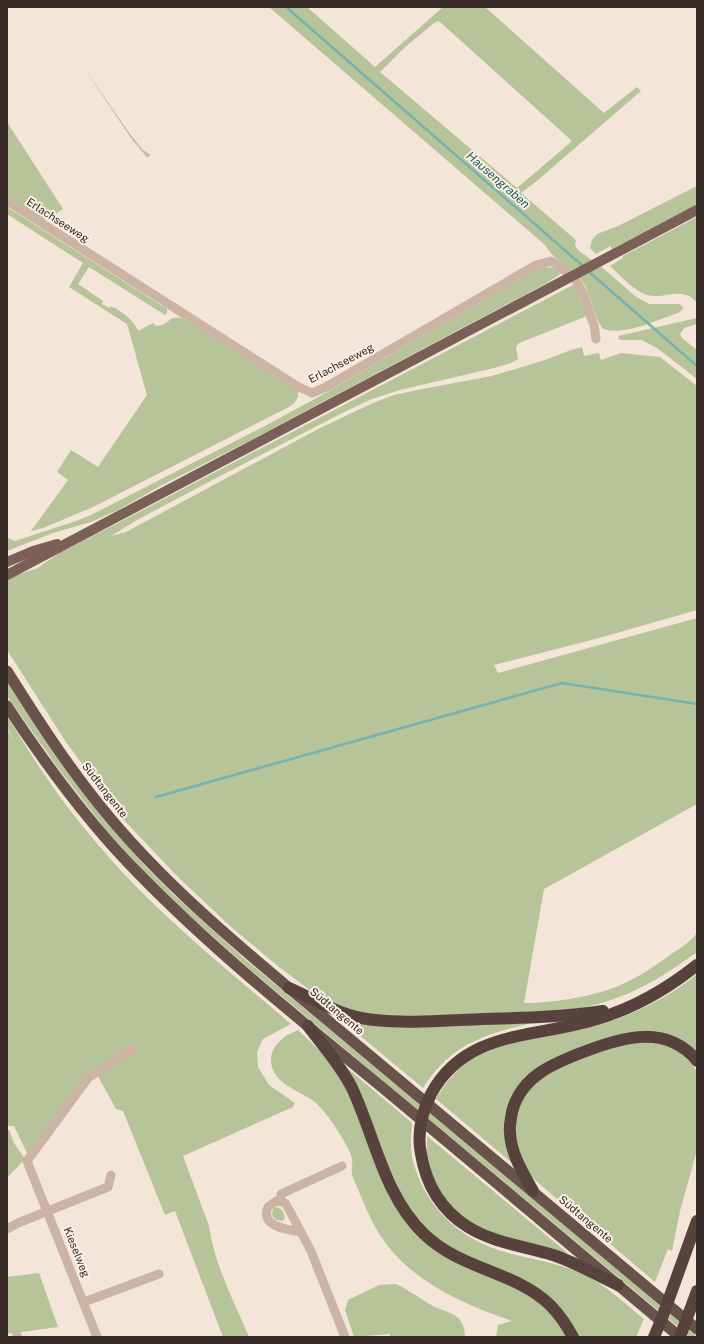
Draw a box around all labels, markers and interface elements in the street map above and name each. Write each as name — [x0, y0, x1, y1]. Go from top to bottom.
water label: Hausengraben — [464, 149, 533, 211]
street label: Erlachseeweg — [25, 195, 92, 245]
street label: Erlachseeweg — [306, 341, 376, 385]
street label: Südtangente — [80, 760, 130, 820]
street label: Südtangente — [308, 985, 366, 1037]
street label: Südtangente — [557, 1193, 615, 1245]
street label: Kieselweg — [62, 1225, 93, 1279]

